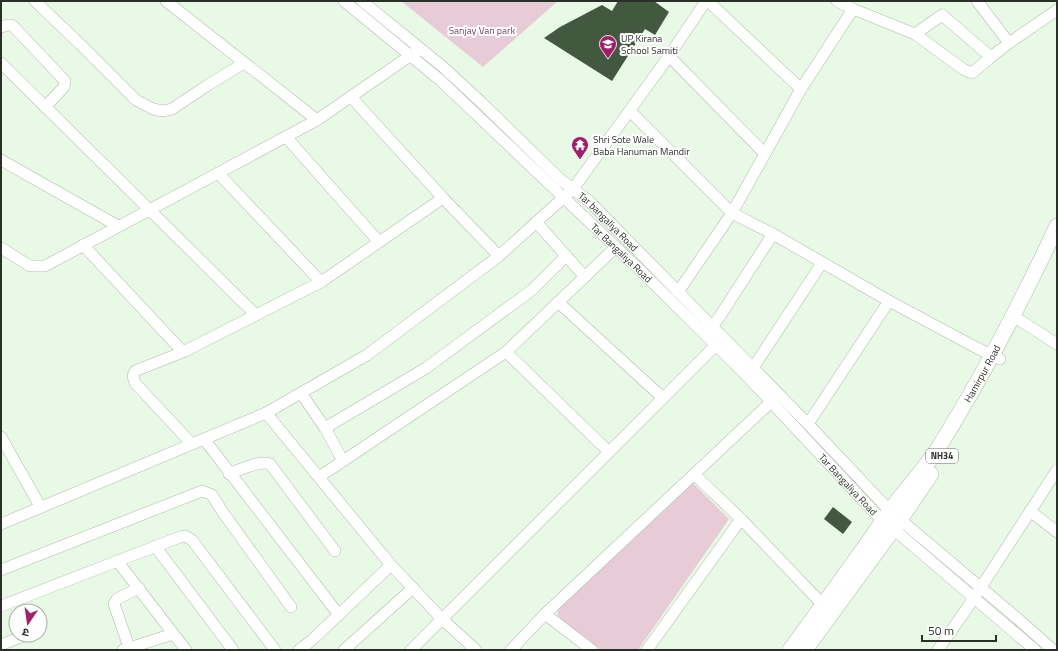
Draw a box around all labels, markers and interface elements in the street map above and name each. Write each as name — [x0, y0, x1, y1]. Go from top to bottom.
park label: Sanjay Van park — [449, 23, 516, 38]
place label: UP Kirana School Samiti — [621, 31, 678, 58]
school or university icon: UP Kirana School Samiti — [598, 34, 618, 59]
place label: Shri Sote Wale Baba Hanuman Mandir — [593, 132, 690, 159]
temple icon: Shri Sote Wale Baba Hanuman Mandir — [570, 135, 590, 160]
street label: Tar bangaliya Road — [575, 189, 641, 255]
street label: Tar Bangaliya Road — [587, 220, 655, 286]
street label: Hamirpur Road — [960, 342, 1004, 405]
road number: NH34 — [926, 449, 958, 463]
street label: Tar Bangaliya Road — [815, 450, 881, 519]
north arrow — [8, 603, 48, 643]
scale bar — [922, 617, 996, 643]
text: 50 m — [928, 621, 954, 640]
text: उ — [20, 624, 31, 641]

